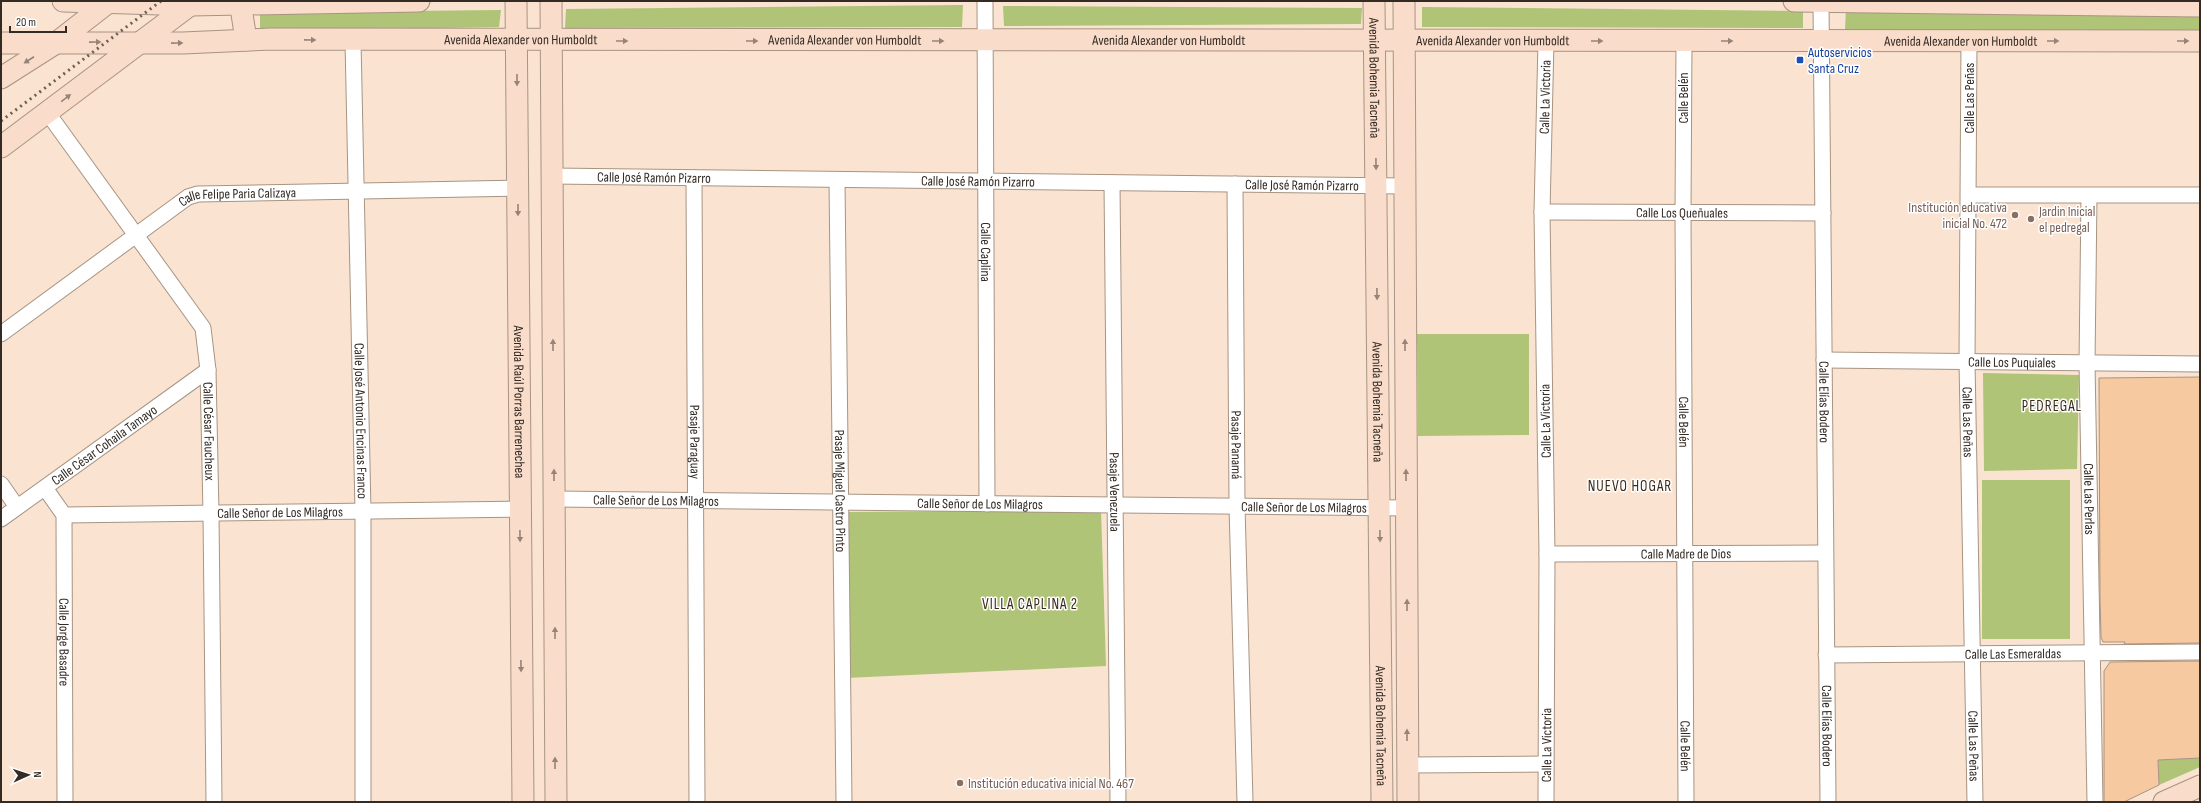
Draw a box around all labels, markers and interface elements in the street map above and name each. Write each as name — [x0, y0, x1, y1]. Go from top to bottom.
scale bar — [10, 8, 66, 34]
text: 20 m — [16, 15, 36, 30]
street label: Avenida Bohemia Tacneña — [1365, 17, 1383, 138]
street label: Avenida Alexander von Humboldt — [443, 31, 597, 48]
street label: Avenida Alexander von Humboldt — [767, 32, 921, 49]
street label: Avenida Alexander von Humboldt — [1091, 32, 1245, 49]
street label: Avenida Alexander von Humboldt — [1415, 32, 1569, 49]
street label: Avenida Alexander von Humboldt — [1883, 33, 2037, 50]
one-way arrow — [304, 37, 317, 43]
one-way arrow — [616, 38, 629, 44]
one-way arrow — [746, 38, 759, 44]
one-way arrow — [932, 38, 945, 44]
one-way arrow — [1591, 38, 1604, 44]
one-way arrow — [1721, 38, 1734, 44]
one-way arrow — [2047, 38, 2060, 44]
one-way arrow — [2177, 38, 2190, 44]
one-way arrow — [89, 39, 102, 45]
one-way arrow — [171, 40, 184, 46]
place label: Autoservicios Santa Cruz — [1807, 44, 1872, 77]
marker: Autoservicios Santa Cruz — [1795, 55, 1805, 65]
one-way arrow — [23, 57, 34, 64]
street label: Calle La Victoria — [1536, 60, 1555, 134]
street label: Calle Las Peñas — [1961, 63, 1978, 133]
street label: Calle Belén — [1675, 72, 1692, 124]
one-way arrow — [514, 74, 520, 87]
one-way arrow — [60, 94, 71, 102]
one-way arrow — [1373, 158, 1379, 171]
street label: Calle José Ramón Pizarro — [597, 169, 711, 187]
street label: Calle José Ramón Pizarro — [921, 172, 1035, 191]
street label: Calle José Ramón Pizarro — [1245, 176, 1359, 194]
street label: Calle Felipe Paria Calizaya — [175, 184, 296, 210]
place label: Institución educativa inicial No. 472 — [1908, 199, 2007, 232]
place label: Jardin Inicial el pedregal — [2038, 203, 2095, 236]
one-way arrow — [515, 204, 521, 217]
street label: Calle Los Queñuales — [1636, 204, 1728, 222]
marker: Institución educativa inicial No. 472 — [2010, 210, 2020, 220]
marker: Jardin Inicial el pedregal — [2026, 214, 2036, 224]
street label: Calle Caplina — [977, 222, 994, 282]
one-way arrow — [1374, 288, 1380, 301]
street label: Avenida Raúl Porras Barrenechea — [510, 324, 528, 479]
one-way arrow — [550, 338, 556, 351]
one-way arrow — [1402, 338, 1408, 351]
street label: Avenida Bohemia Tacneña — [1368, 341, 1387, 462]
street label: Calle José Antonio Encinas Franco — [350, 343, 371, 499]
street label: Calle Los Puquiales — [1968, 354, 2056, 371]
street label: Calle Elías Bodero — [1815, 361, 1833, 443]
street label: Calle César Faucheux — [199, 382, 218, 482]
street label: Calle La Victoria — [1536, 384, 1555, 458]
street label: Calle Las Peñas — [1958, 386, 1977, 458]
street label: Calle Belén — [1675, 396, 1692, 448]
district label: PEDREGAL — [2022, 397, 2082, 416]
street label: Calle César Cohaila Tamayo — [48, 401, 161, 489]
street label: Pasaje Paraguay — [686, 405, 703, 480]
street label: Pasaje Panamá — [1227, 411, 1245, 479]
street label: Pasaje Miguel Castro Pinto — [831, 430, 849, 553]
street label: Pasaje Venezuela — [1106, 452, 1123, 532]
street label: Calle Las Perlas — [2080, 463, 2098, 535]
one-way arrow — [551, 468, 557, 481]
one-way arrow — [1403, 468, 1409, 481]
district label: NUEVO HOGAR — [1588, 477, 1672, 496]
street label: Calle Señor de Los Milagros — [593, 491, 719, 510]
street label: Calle Señor de Los Milagros — [917, 495, 1043, 513]
street label: Calle Señor de Los Milagros — [1241, 498, 1367, 517]
street label: Calle Señor de Los Milagros — [217, 503, 343, 522]
one-way arrow — [517, 530, 523, 543]
one-way arrow — [1377, 530, 1383, 543]
street label: Calle Madre de Dios — [1641, 545, 1731, 563]
district label: VILLA CAPLINA 2 — [982, 595, 1078, 614]
street label: Calle Jorge Basadre — [55, 598, 73, 686]
one-way arrow — [1404, 598, 1410, 611]
one-way arrow — [552, 626, 558, 639]
street label: Calle Las Esmeraldas — [1965, 645, 2061, 663]
one-way arrow — [518, 660, 524, 673]
street label: Avenida Bohemia Tacneña — [1372, 665, 1390, 786]
street label: Calle Elías Bodero — [1818, 685, 1836, 767]
street label: Calle La Victoria — [1538, 708, 1555, 782]
street label: Calle Las Peñas — [1964, 710, 1983, 782]
street label: Calle Belén — [1677, 720, 1694, 772]
one-way arrow — [1404, 728, 1410, 741]
north arrow — [8, 755, 48, 795]
one-way arrow — [552, 757, 559, 769]
text: N — [31, 771, 44, 778]
place label: Institución educativa inicial No. 467 — [968, 775, 1134, 792]
marker: Institución educativa inicial No. 467 — [955, 778, 965, 788]

